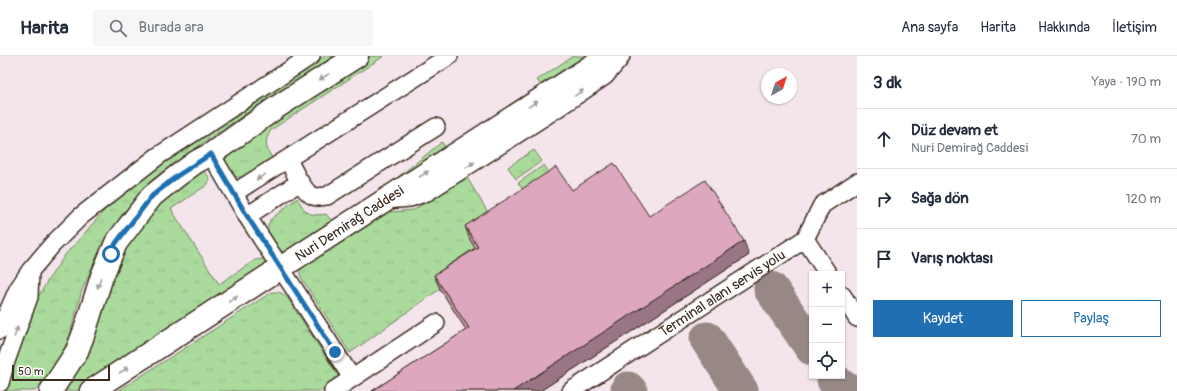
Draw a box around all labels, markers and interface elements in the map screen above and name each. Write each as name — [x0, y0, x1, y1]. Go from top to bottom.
search box — [93, 10, 373, 46]
text: Harita — [20, 16, 69, 40]
icon: search — [107, 17, 129, 39]
text: Burada ara — [139, 18, 204, 37]
text: Ana sayfa — [901, 19, 958, 36]
text: Harita — [980, 19, 1016, 36]
text: Hakkında — [1038, 19, 1090, 36]
text: İletişim — [1112, 19, 1157, 36]
north arrow — [761, 68, 797, 104]
text: 3 dk — [873, 72, 902, 93]
one-way arrow — [319, 73, 329, 81]
text: Yaya · 190 m — [1091, 74, 1161, 90]
one-way arrow — [573, 90, 585, 97]
one-way arrow — [528, 100, 538, 108]
text: Düz devam et — [911, 121, 998, 140]
icon: ahead — [873, 128, 895, 150]
text: 70 m — [1131, 131, 1161, 147]
text: Nuri Demirağ Caddesi — [911, 140, 1028, 156]
one-way arrow — [464, 161, 476, 168]
one-way arrow — [418, 171, 430, 178]
one-way arrow — [255, 173, 267, 180]
street label: Nuri Demirağ Caddesi — [292, 182, 407, 265]
icon: right — [873, 188, 895, 210]
text: Sağa dön — [911, 189, 969, 208]
text: 120 m — [1125, 191, 1161, 207]
route start — [102, 245, 120, 263]
street label: Terminal alanı servis yolu — [656, 246, 788, 340]
icon: arrive — [873, 248, 895, 270]
text: Varış noktası — [911, 249, 993, 268]
map controls — [809, 271, 845, 379]
button: + — [809, 271, 845, 307]
one-way arrow — [96, 278, 102, 290]
one-way arrow — [228, 295, 238, 303]
button: Kaydet — [873, 300, 1013, 337]
button: Paylaş — [1021, 300, 1161, 337]
button: − — [809, 307, 845, 343]
one-way arrow — [13, 326, 19, 338]
route end — [326, 343, 344, 361]
button: locate — [809, 343, 845, 379]
scale bar — [12, 363, 110, 382]
text: 50 m — [18, 365, 44, 378]
one-way arrow — [119, 366, 129, 374]

